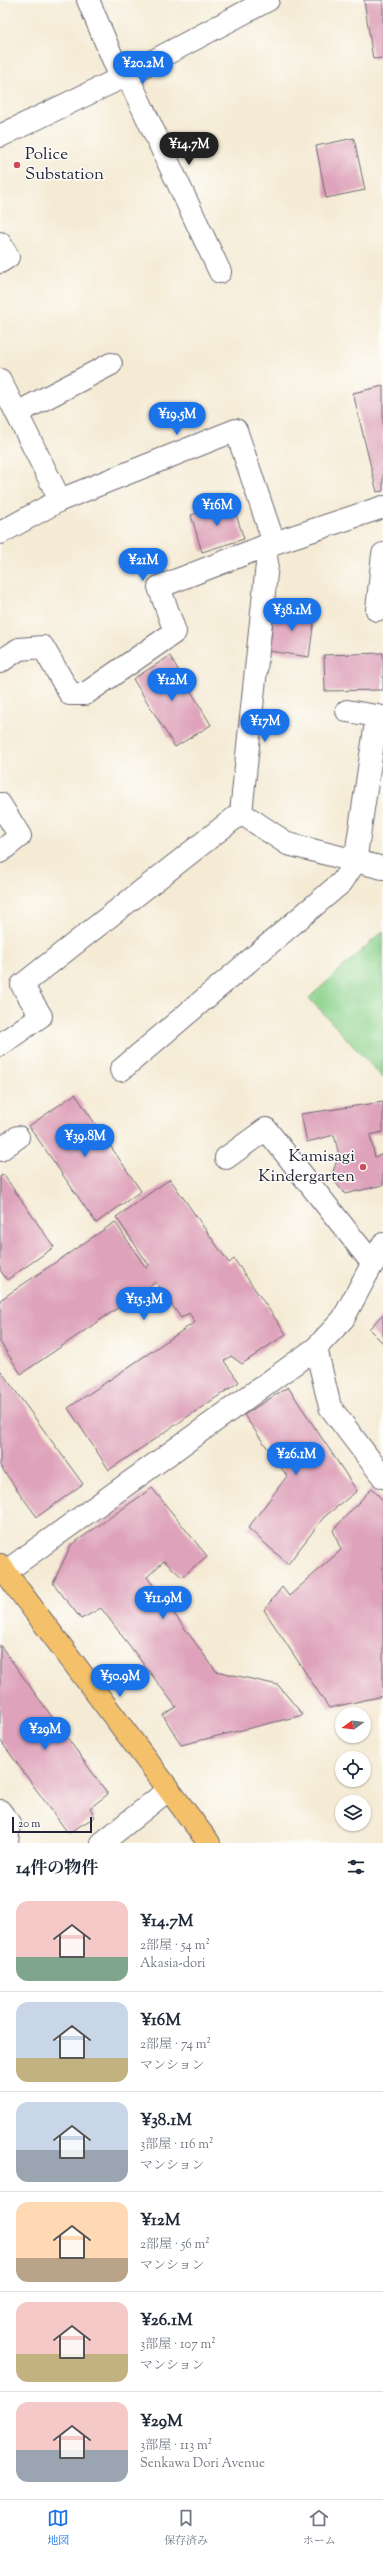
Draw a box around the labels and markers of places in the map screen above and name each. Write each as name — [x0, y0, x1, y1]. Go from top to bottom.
pin: ¥20.2M — [110, 51, 176, 85]
pin: ¥14.7M — [156, 132, 222, 166]
place label: Police Substation — [25, 143, 104, 187]
marker: Police Substation — [12, 160, 22, 170]
pin: ¥19.5M — [144, 402, 210, 436]
pin: ¥16M — [193, 493, 241, 527]
pin: ¥21M — [119, 548, 167, 582]
pin: ¥38.1M — [259, 598, 325, 632]
pin: ¥12M — [148, 668, 196, 702]
pin: ¥17M — [241, 709, 289, 743]
pin: ¥39.8M — [52, 1124, 118, 1158]
place label: Kamisagi Kindergarten — [258, 1145, 355, 1189]
marker: Kamisagi Kindergarten — [358, 1162, 368, 1172]
pin: ¥15.3M — [111, 1287, 177, 1321]
pin: ¥26.1M — [263, 1442, 329, 1476]
pin: ¥11.9M — [130, 1586, 196, 1620]
pin: ¥50.9M — [87, 1664, 153, 1698]
pin: ¥29M — [21, 1717, 69, 1751]

